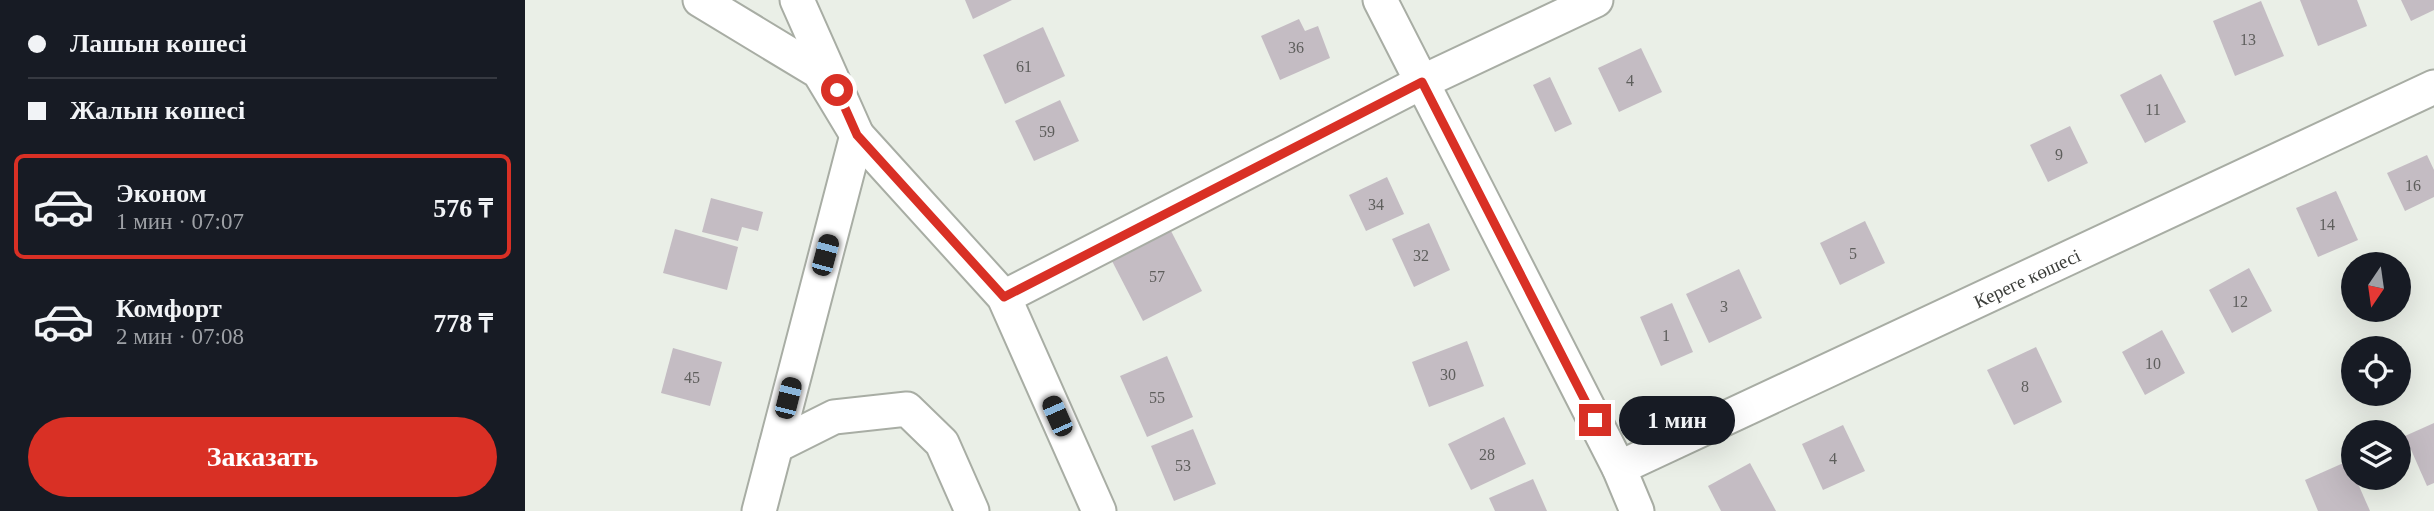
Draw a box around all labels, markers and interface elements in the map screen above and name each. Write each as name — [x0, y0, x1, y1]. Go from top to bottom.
text: Лашын көшесі — [70, 29, 247, 58]
house number: 13 — [2240, 31, 2256, 48]
house number: 36 — [1288, 39, 1304, 56]
house number: 61 — [1016, 58, 1032, 75]
house number: 4 — [1626, 72, 1634, 89]
route start — [821, 74, 853, 106]
text: Жалын көшесі — [70, 96, 245, 125]
house number: 11 — [2145, 101, 2161, 118]
house number: 59 — [1039, 123, 1055, 140]
house number: 9 — [2055, 146, 2063, 163]
icon: car — [32, 175, 95, 238]
house number: 16 — [2405, 177, 2421, 194]
text: Эконом — [116, 179, 206, 208]
text: 576 ₸ — [433, 194, 493, 223]
house number: 34 — [1368, 196, 1384, 213]
text: 1 мин · 07:07 — [116, 209, 244, 234]
house number: 14 — [2319, 216, 2335, 233]
car — [810, 232, 841, 278]
house number: 5 — [1849, 245, 1857, 262]
street label: Кереге көшесі — [1971, 245, 2084, 312]
house number: 32 — [1413, 247, 1429, 264]
north arrow — [2341, 252, 2411, 322]
map controls — [2341, 252, 2411, 490]
house number: 57 — [1149, 268, 1165, 285]
icon: car — [32, 290, 95, 353]
house number: 12 — [2232, 293, 2248, 310]
text: Комфорт — [116, 294, 222, 323]
house number: 3 — [1720, 298, 1728, 315]
text: 778 ₸ — [433, 309, 493, 338]
text: 2 мин · 07:08 — [116, 324, 244, 349]
house number: 1 — [1662, 327, 1670, 344]
button: locate — [2341, 336, 2411, 406]
house number: 10 — [2145, 355, 2161, 372]
house number: 30 — [1440, 366, 1456, 383]
house number: 45 — [684, 369, 700, 386]
car — [773, 375, 804, 421]
house number: 8 — [2021, 378, 2029, 395]
house number: 55 — [1149, 389, 1165, 406]
car — [1039, 393, 1076, 439]
callout: 1 мин — [1619, 396, 1735, 444]
route end — [1579, 404, 1611, 436]
text: 1 мин — [1647, 408, 1707, 433]
button: Заказать — [28, 417, 497, 497]
button: layers — [2341, 420, 2411, 490]
house number: 28 — [1479, 446, 1495, 463]
house number: 4 — [1829, 450, 1837, 467]
house number: 53 — [1175, 457, 1191, 474]

